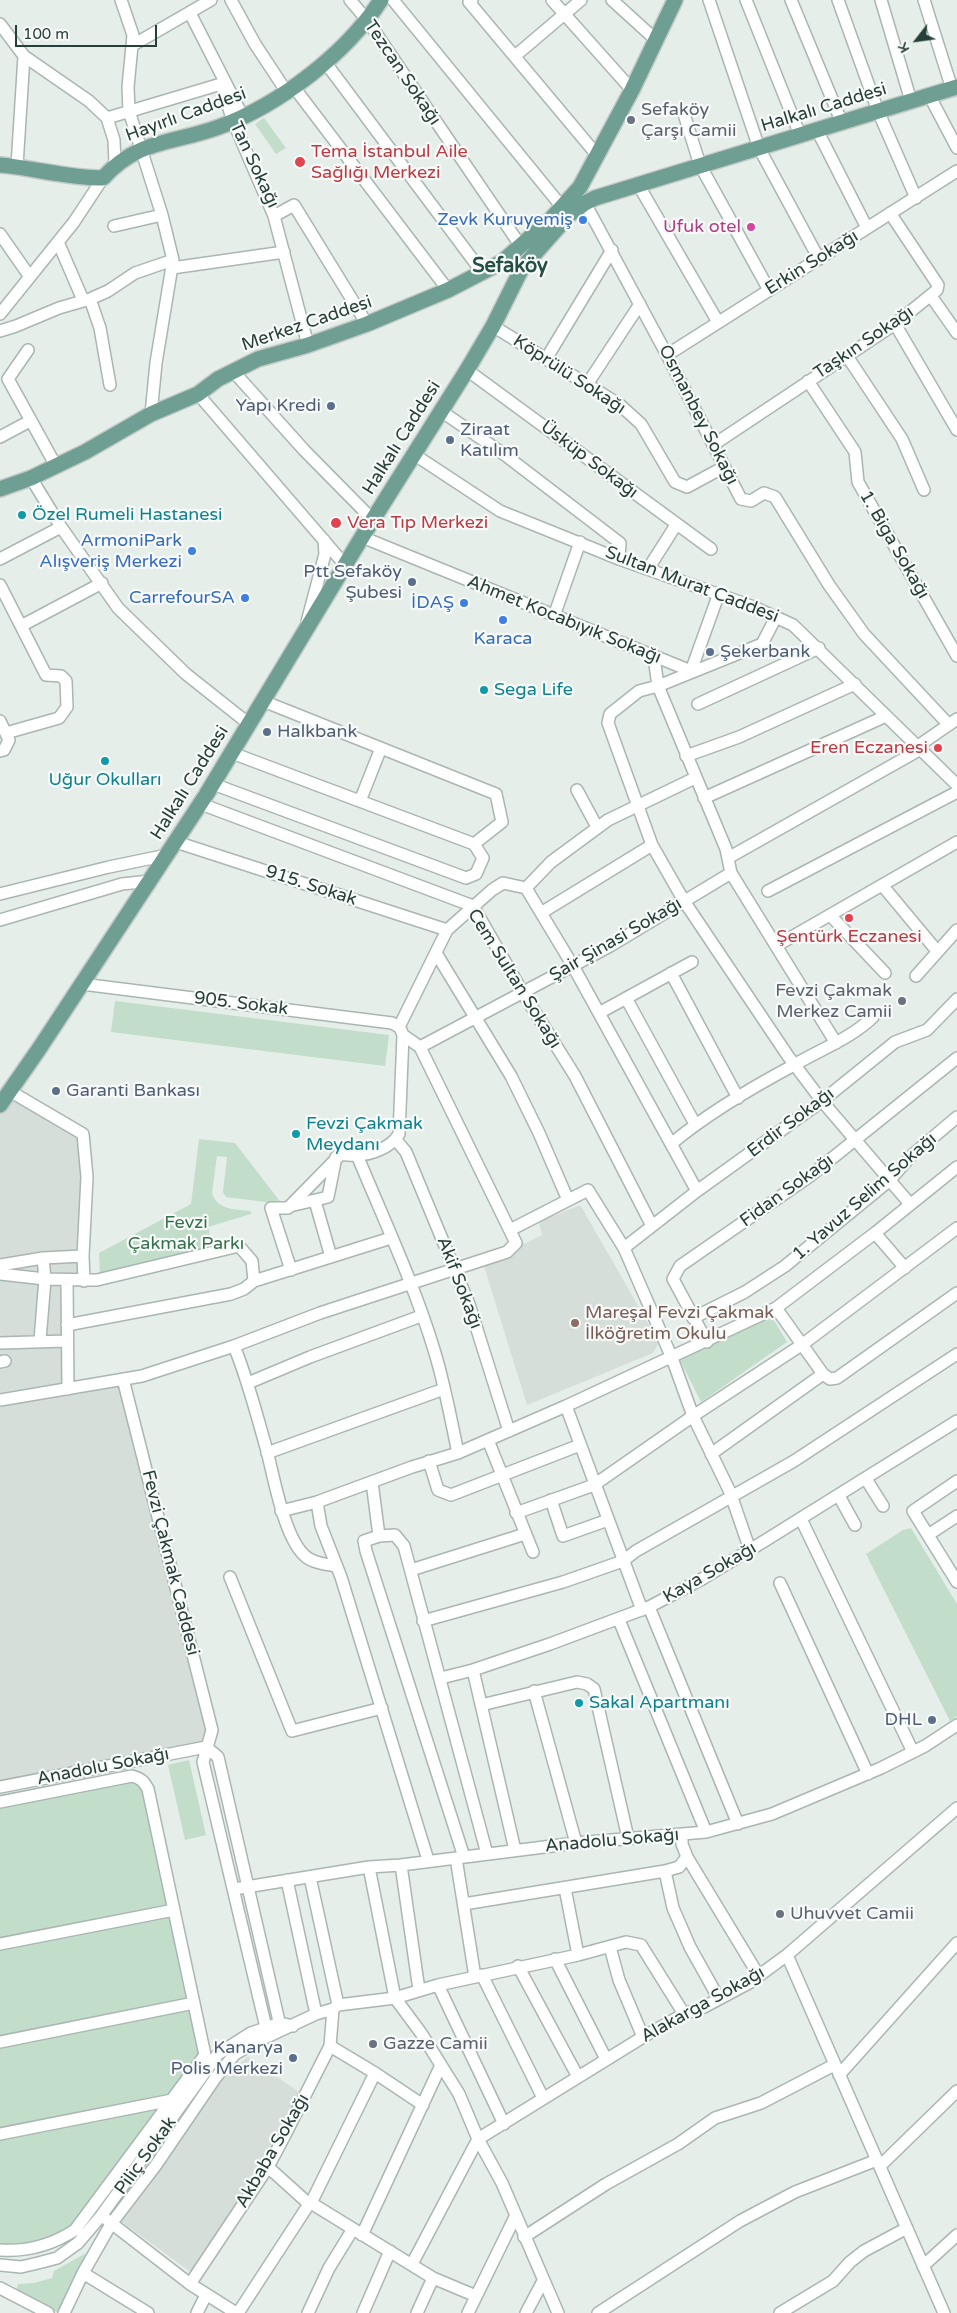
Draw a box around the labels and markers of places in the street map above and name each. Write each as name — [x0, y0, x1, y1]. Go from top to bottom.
place label: Sefaköy Çarşı Camii — [641, 99, 736, 142]
marker: Sefaköy Çarşı Camii — [625, 114, 637, 126]
place label: Tema İstanbul Aile Sağlığı Merkezi — [311, 141, 468, 183]
marker: Tema İstanbul Aile Sağlığı Merkezi — [293, 155, 307, 169]
place label: Zevk Kuruyemiş — [437, 209, 573, 231]
marker: Zevk Kuruyemiş — [577, 214, 589, 226]
place label: Ufuk otel — [663, 216, 741, 238]
marker: Ufuk otel — [745, 221, 757, 233]
place label: Yapı Kredi — [236, 395, 321, 417]
marker: Yapı Kredi — [325, 400, 337, 412]
place label: Ziraat Katılım — [460, 419, 519, 462]
marker: Ziraat Katılım — [444, 434, 456, 446]
place label: Özel Rumeli Hastanesi — [32, 504, 223, 526]
marker: Özel Rumeli Hastanesi — [16, 509, 28, 521]
place label: Vera Tıp Merkezi — [347, 512, 488, 534]
marker: Vera Tıp Merkezi — [329, 516, 343, 530]
place label: ArmoniPark Alışveriş Merkezi — [39, 530, 182, 572]
marker: ArmoniPark Alışveriş Merkezi — [186, 545, 198, 557]
place label: Ptt Sefaköy Şubesi — [303, 561, 402, 604]
marker: Ptt Sefaköy Şubesi — [406, 576, 418, 588]
place label: CarrefourSA — [129, 587, 235, 609]
marker: CarrefourSA — [239, 592, 251, 604]
place label: İDAŞ — [411, 592, 454, 614]
marker: İDAŞ — [458, 597, 470, 609]
marker: Karaca — [497, 614, 509, 626]
place label: Karaca — [474, 628, 532, 650]
place label: Şekerbank — [720, 641, 810, 663]
marker: Şekerbank — [704, 646, 716, 658]
place label: Sega Life — [494, 679, 573, 701]
marker: Sega Life — [478, 684, 490, 696]
place label: Halkbank — [277, 721, 357, 743]
marker: Halkbank — [261, 726, 273, 738]
place label: Eren Eczanesi — [810, 737, 928, 759]
marker: Eren Eczanesi — [932, 742, 944, 754]
marker: Uğur Okulları — [99, 755, 111, 767]
place label: Uğur Okulları — [49, 769, 161, 791]
marker: Şentürk Eczanesi — [843, 912, 855, 924]
place label: Şentürk Eczanesi — [776, 926, 922, 948]
place label: Fevzi Çakmak Merkez Camii — [775, 980, 892, 1022]
marker: Fevzi Çakmak Merkez Camii — [896, 995, 908, 1007]
place label: Garanti Bankası — [66, 1080, 200, 1102]
marker: Garanti Bankası — [50, 1085, 62, 1097]
place label: Fevzi Çakmak Meydanı — [306, 1113, 423, 1156]
marker: Fevzi Çakmak Meydanı — [290, 1128, 302, 1140]
place label: Mareşal Fevzi Çakmak İlköğretim Okulu — [585, 1302, 774, 1345]
marker: Mareşal Fevzi Çakmak İlköğretim Okulu — [569, 1317, 581, 1329]
place label: Sakal Apartmanı — [589, 1692, 730, 1714]
marker: Sakal Apartmanı — [573, 1697, 585, 1709]
place label: DHL — [885, 1709, 922, 1731]
marker: DHL — [926, 1714, 938, 1726]
place label: Uhuvvet Camii — [790, 1903, 914, 1925]
marker: Uhuvvet Camii — [774, 1908, 786, 1920]
place label: Gazze Camii — [383, 2033, 488, 2055]
place label: Kanarya Polis Merkezi — [170, 2037, 283, 2080]
marker: Gazze Camii — [367, 2038, 379, 2050]
marker: Kanarya Polis Merkezi — [287, 2052, 299, 2064]

